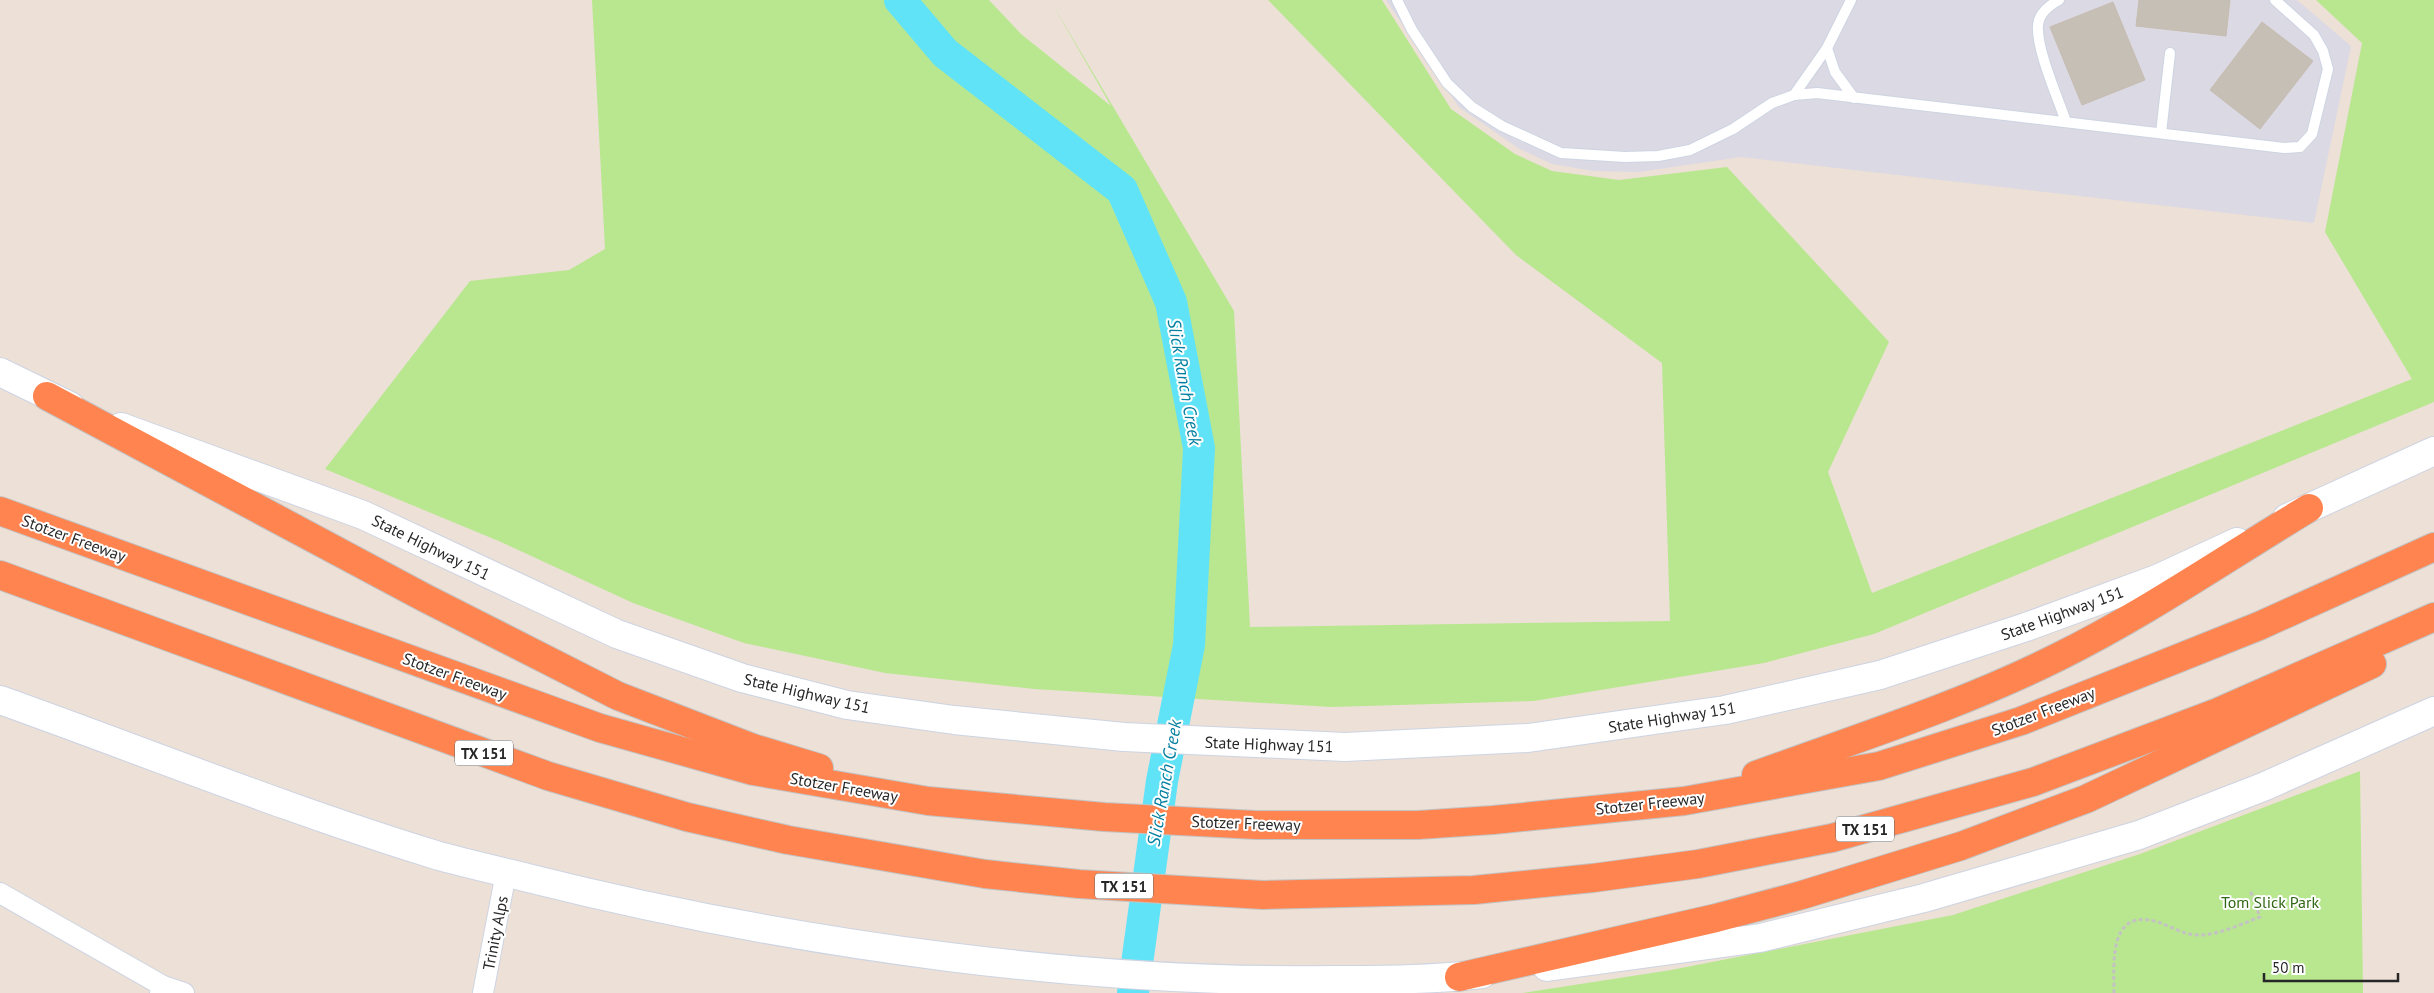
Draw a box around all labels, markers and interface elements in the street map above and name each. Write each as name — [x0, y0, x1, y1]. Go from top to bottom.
water label: Slick Ranch Creek — [1163, 317, 1208, 448]
street label: Stotzer Freeway — [19, 510, 129, 566]
street label: State Highway 151 — [369, 510, 493, 584]
street label: State Highway 151 — [1998, 582, 2126, 644]
street label: Stotzer Freeway — [400, 648, 510, 704]
street label: State Highway 151 — [742, 669, 872, 717]
street label: Stotzer Freeway — [1988, 682, 2098, 740]
street label: State Highway 151 — [1607, 697, 1737, 737]
water label: Slick Ranch Creek — [1142, 717, 1187, 848]
street label: State Highway 151 — [1204, 732, 1334, 756]
road number: TX 151 — [455, 740, 513, 766]
street label: Stotzer Freeway — [788, 768, 900, 806]
street label: Stotzer Freeway — [1595, 787, 1706, 819]
street label: Stotzer Freeway — [1191, 811, 1301, 835]
road number: TX 151 — [1836, 816, 1894, 842]
road number: TX 151 — [1095, 874, 1153, 898]
park label: Tom Slick Park — [2221, 892, 2319, 912]
street label: Trinity Alps — [478, 894, 512, 972]
scale bar — [2264, 950, 2398, 982]
text: 50 m — [2272, 958, 2305, 977]

